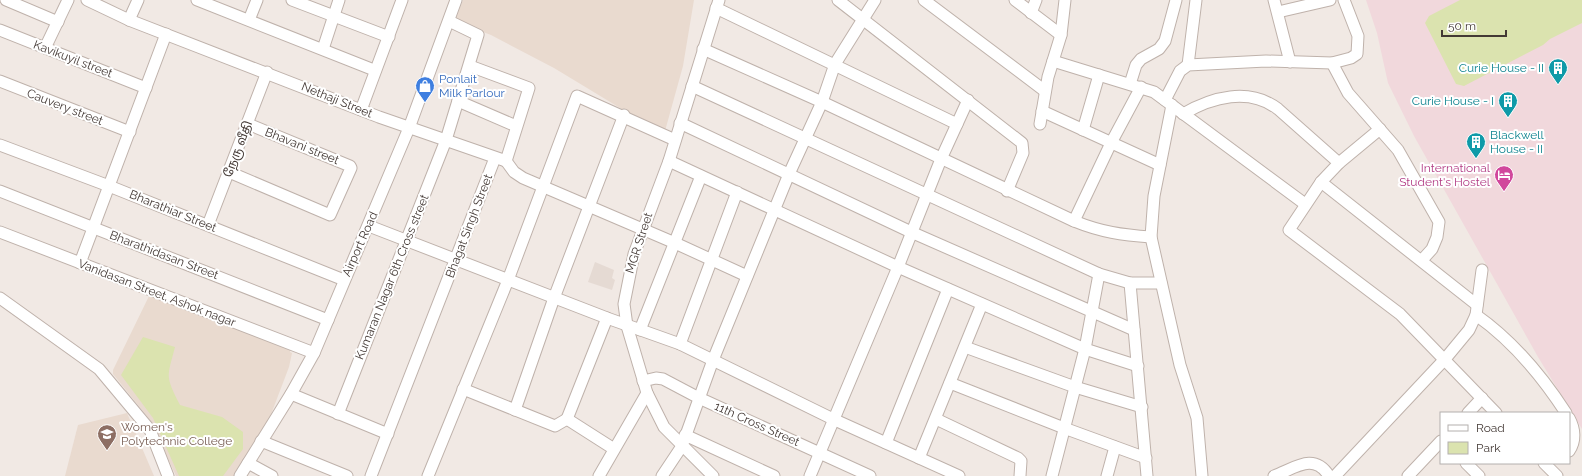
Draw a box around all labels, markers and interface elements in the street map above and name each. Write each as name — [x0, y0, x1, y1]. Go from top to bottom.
scale bar — [1442, 12, 1506, 38]
text: 50 m — [1448, 19, 1476, 33]
street label: Kavikuyil street — [31, 37, 115, 81]
building icon: Curie House - II — [1547, 57, 1569, 85]
place label: Curie House - II — [1459, 61, 1544, 75]
place label: Ponlait Milk Parlour — [439, 72, 506, 100]
shop icon: Ponlait Milk Parlour — [414, 75, 436, 103]
street label: Nethaji Street — [299, 79, 375, 121]
street label: Cauvery street — [25, 86, 105, 128]
building icon: Curie House - I — [1497, 90, 1519, 118]
place label: Curie House - I — [1412, 94, 1494, 108]
street label: நேரு வீதி — [221, 119, 256, 180]
street label: Bhavani street — [263, 125, 341, 167]
place label: Blackwell House - II — [1490, 128, 1545, 156]
building icon: Blackwell House - II — [1465, 131, 1487, 159]
place label: International Student's Hostel — [1399, 161, 1491, 189]
hotel icon: International Student's Hostel — [1493, 164, 1515, 192]
street label: Bhagat Singh Street — [443, 172, 495, 280]
street label: Bharathiar Street — [127, 187, 219, 235]
street label: Kumaran Nagar 6th Cross street — [352, 192, 432, 362]
street label: Airport Road — [339, 209, 381, 279]
street label: MGR Street — [623, 211, 655, 275]
street label: Bharathidasan Street — [108, 228, 220, 282]
street label: Vanidasan Street, Ashok nagar — [76, 256, 239, 330]
street label: 11th Cross Street — [712, 399, 802, 449]
legend — [1440, 412, 1570, 464]
place label: Women's Polytechnic College — [121, 420, 232, 448]
text: Road — [1476, 421, 1505, 435]
school or university icon: Women's Polytechnic College — [96, 423, 118, 451]
text: Park — [1476, 441, 1501, 455]

